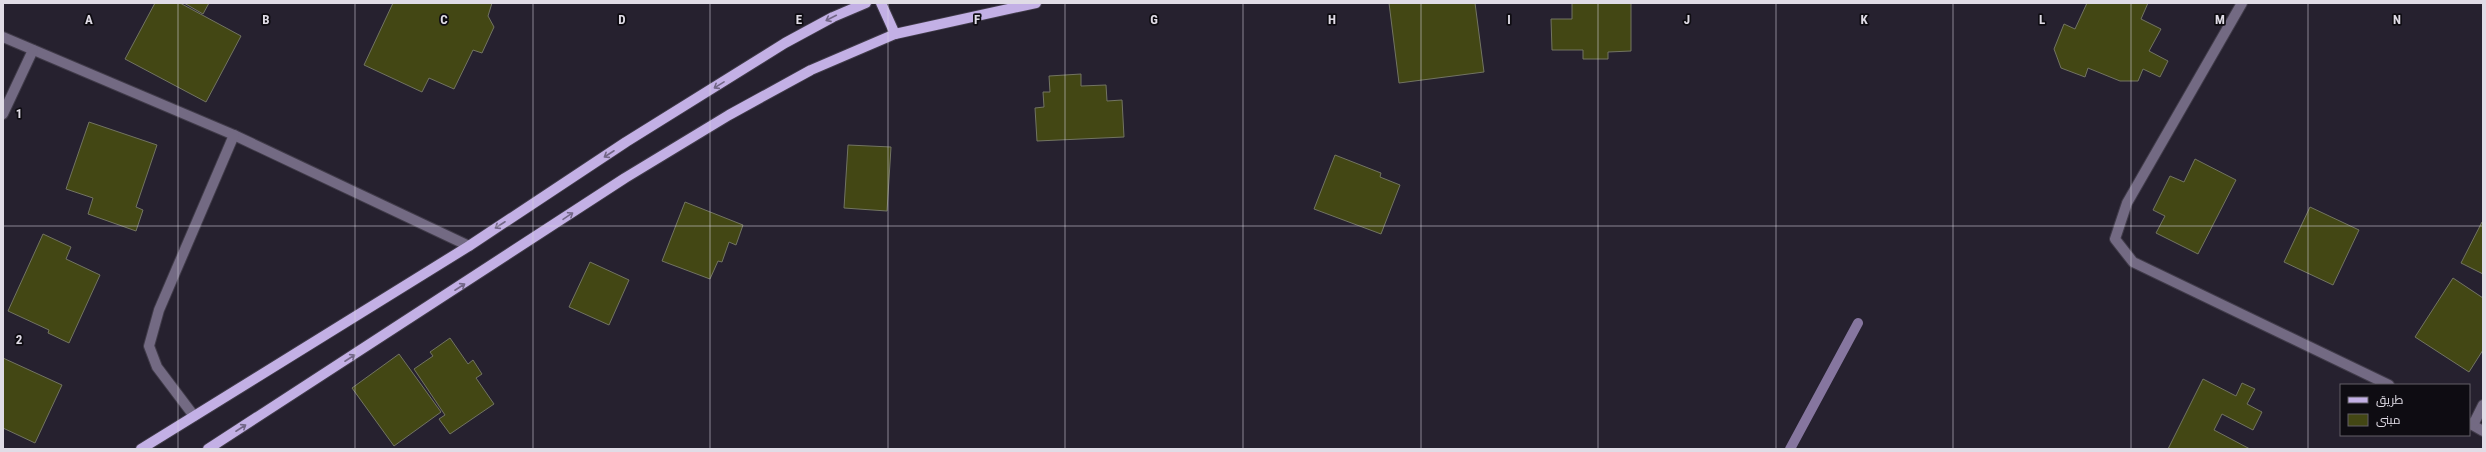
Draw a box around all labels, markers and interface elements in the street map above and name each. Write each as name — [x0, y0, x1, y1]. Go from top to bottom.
text: A — [85, 12, 93, 27]
text: B — [262, 12, 270, 27]
text: C — [440, 12, 448, 27]
text: D — [618, 12, 626, 27]
text: E — [796, 12, 803, 27]
text: F — [974, 12, 980, 27]
text: G — [1150, 12, 1158, 27]
text: H — [1328, 12, 1336, 27]
text: I — [1507, 12, 1511, 27]
text: J — [1684, 12, 1690, 27]
text: K — [1860, 12, 1868, 27]
text: L — [2039, 12, 2045, 27]
text: M — [2215, 12, 2225, 27]
text: N — [2393, 12, 2401, 27]
one-way arrow — [825, 15, 837, 23]
one-way arrow — [714, 81, 725, 89]
text: 1 — [16, 106, 22, 121]
one-way arrow — [603, 149, 614, 158]
one-way arrow — [562, 212, 573, 220]
one-way arrow — [495, 221, 506, 229]
one-way arrow — [454, 283, 465, 291]
text: 2 — [16, 332, 23, 347]
one-way arrow — [345, 354, 356, 362]
legend — [2340, 384, 2470, 436]
text: طريق — [2376, 393, 2404, 407]
text: مبنى — [2376, 413, 2401, 427]
one-way arrow — [235, 424, 246, 432]

